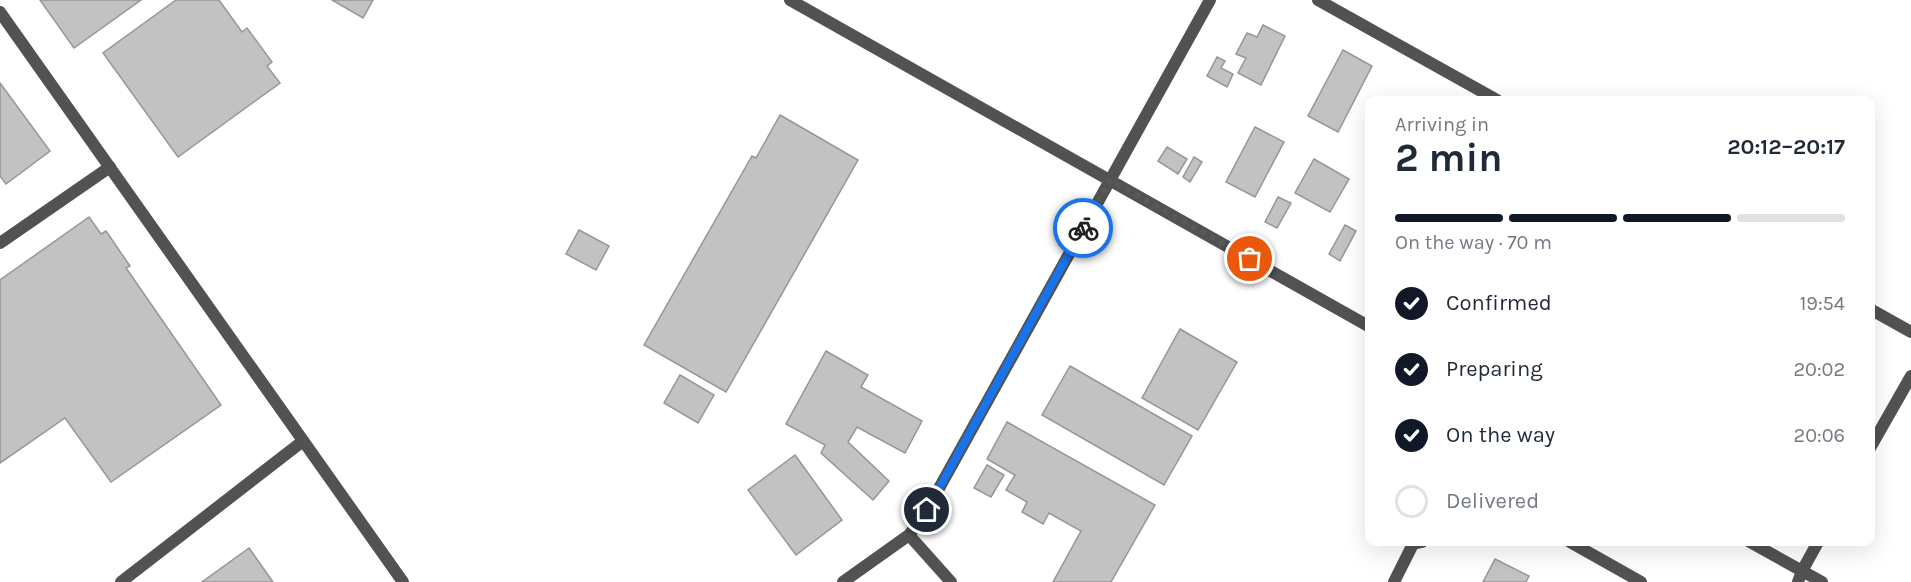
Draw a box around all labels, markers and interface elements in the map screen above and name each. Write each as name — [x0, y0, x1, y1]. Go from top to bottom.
text: Arriving in — [1395, 113, 1489, 136]
text: 20:12–20:17 — [1727, 134, 1845, 160]
text: 2 min — [1395, 135, 1503, 181]
courier — [1053, 198, 1113, 258]
icon: bike — [1067, 212, 1100, 245]
text: On the way · 70 m — [1395, 231, 1552, 254]
pin — [1224, 233, 1275, 284]
icon: bag — [1233, 242, 1266, 275]
icon: check — [1395, 287, 1428, 320]
text: Confirmed — [1446, 290, 1552, 316]
text: 19:54 — [1800, 292, 1845, 315]
icon: check — [1395, 353, 1428, 386]
text: Preparing — [1446, 356, 1543, 382]
text: 20:02 — [1793, 358, 1845, 381]
icon: check — [1395, 419, 1428, 452]
text: On the way — [1446, 422, 1555, 448]
text: 20:06 — [1794, 424, 1845, 447]
pin — [901, 484, 952, 535]
text: Delivered — [1446, 488, 1539, 514]
icon: home — [910, 493, 943, 526]

